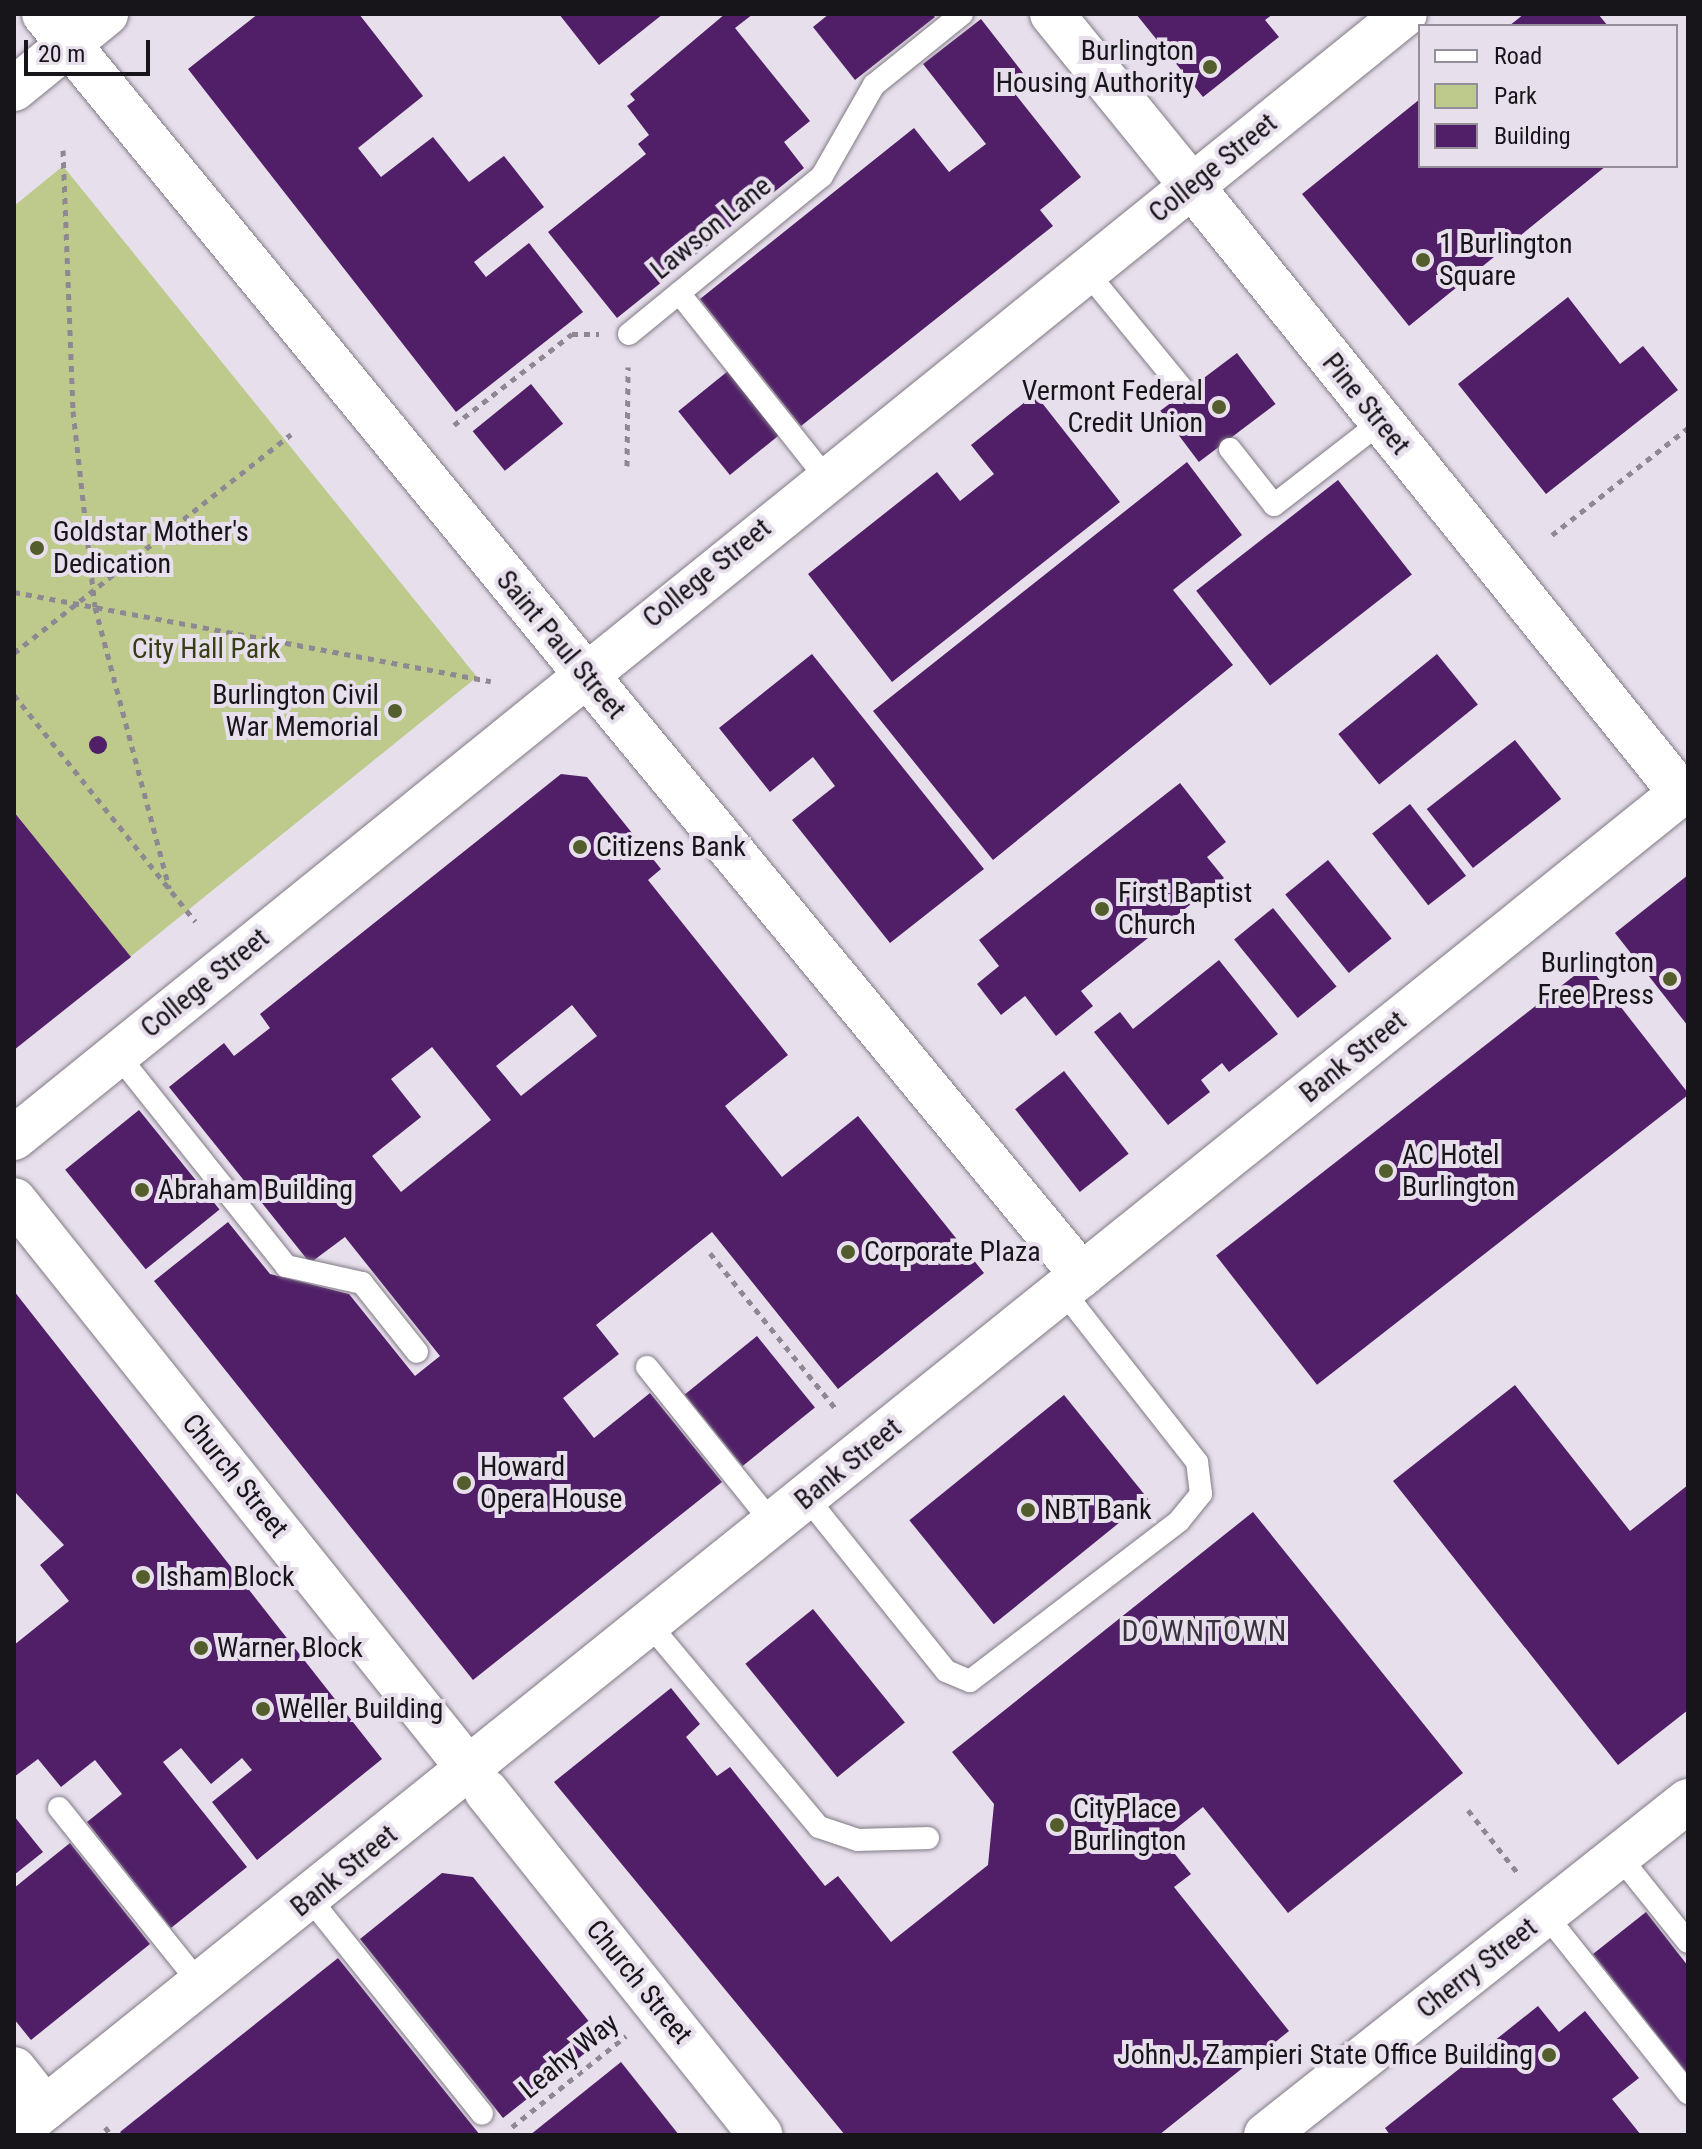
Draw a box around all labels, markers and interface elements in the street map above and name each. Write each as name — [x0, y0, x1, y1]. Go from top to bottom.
scale bar — [28, 24, 154, 74]
legend — [1418, 24, 1678, 168]
place label: Burlington Housing Authority — [996, 34, 1194, 100]
text: 20 m — [38, 40, 85, 68]
text: Road — [1494, 42, 1542, 70]
marker: Burlington Housing Authority — [1201, 58, 1219, 76]
text: Park — [1494, 82, 1537, 110]
street label: College Street — [1142, 106, 1284, 230]
text: Building — [1494, 122, 1571, 150]
street label: Lawson Lane — [644, 169, 778, 287]
place label: 1 Burlington Square — [1439, 227, 1572, 293]
marker: 1 Burlington Square — [1414, 251, 1432, 269]
street label: Pine Street — [1315, 347, 1417, 461]
place label: Vermont Federal Credit Union — [1022, 374, 1203, 440]
marker: Vermont Federal Credit Union — [1210, 398, 1228, 416]
street label: College Street — [636, 511, 778, 635]
place label: Goldstar Mother's Dedication — [53, 515, 249, 581]
marker: Goldstar Mother's Dedication — [28, 539, 46, 557]
street label: Saint Paul Street — [489, 564, 633, 726]
park label: City Hall Park — [132, 632, 280, 666]
place label: Burlington Civil War Memorial — [212, 678, 379, 744]
marker: Burlington Civil War Memorial — [386, 702, 404, 720]
place label: Citizens Bank — [596, 830, 746, 864]
marker: Citizens Bank — [571, 838, 589, 856]
place label: First Baptist Church — [1118, 876, 1252, 942]
marker: First Baptist Church — [1093, 900, 1111, 918]
street label: College Street — [134, 921, 276, 1045]
place label: Burlington Free Press — [1537, 946, 1654, 1012]
marker: Burlington Free Press — [1661, 970, 1679, 988]
street label: Bank Street — [1293, 1004, 1413, 1110]
place label: AC Hotel Burlington — [1402, 1138, 1515, 1204]
marker: AC Hotel Burlington — [1377, 1162, 1395, 1180]
place label: Abraham Building — [158, 1173, 353, 1207]
marker: Abraham Building — [133, 1181, 151, 1199]
place label: Corporate Plaza — [864, 1235, 1041, 1269]
marker: Corporate Plaza — [839, 1243, 857, 1261]
street label: Church Street — [175, 1407, 295, 1545]
street label: Bank Street — [788, 1411, 908, 1517]
place label: Howard Opera House — [480, 1450, 622, 1516]
marker: Howard Opera House — [455, 1474, 473, 1492]
place label: NBT Bank — [1044, 1493, 1152, 1527]
marker: NBT Bank — [1019, 1501, 1037, 1519]
place label: Isham Block — [159, 1560, 295, 1594]
marker: Isham Block — [134, 1568, 152, 1586]
district label: DOWNTOWN — [1122, 1613, 1288, 1649]
place label: Warner Block — [217, 1631, 363, 1665]
marker: Warner Block — [192, 1639, 210, 1657]
place label: Weller Building — [279, 1692, 443, 1726]
marker: Weller Building — [254, 1700, 272, 1718]
place label: CityPlace Burlington — [1073, 1792, 1186, 1858]
marker: CityPlace Burlington — [1048, 1816, 1066, 1834]
street label: Bank Street — [284, 1818, 404, 1924]
street label: Cherry Street — [1410, 1911, 1544, 2025]
street label: Church Street — [579, 1913, 699, 2051]
street label: Leahy Way — [513, 2006, 625, 2106]
place label: John J. Zampieri State Office Building — [1117, 2038, 1533, 2072]
marker: John J. Zampieri State Office Building — [1540, 2046, 1558, 2064]

